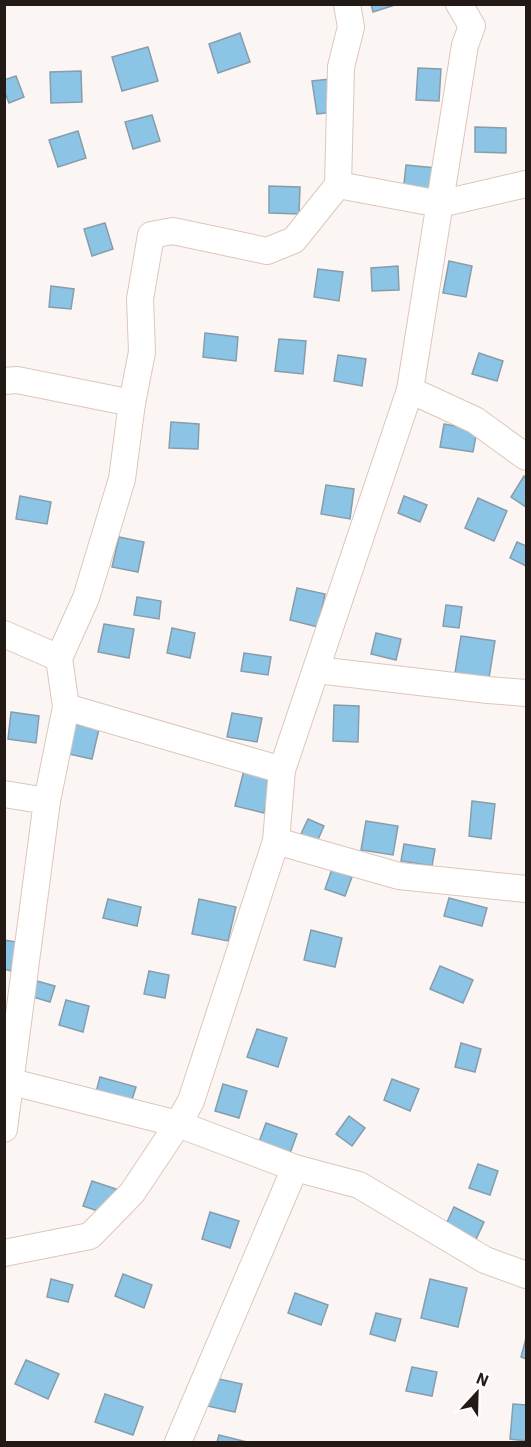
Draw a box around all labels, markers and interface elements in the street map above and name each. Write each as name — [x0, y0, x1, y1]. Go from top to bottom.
north arrow — [447, 1363, 507, 1423]
text: N — [473, 1368, 492, 1391]

